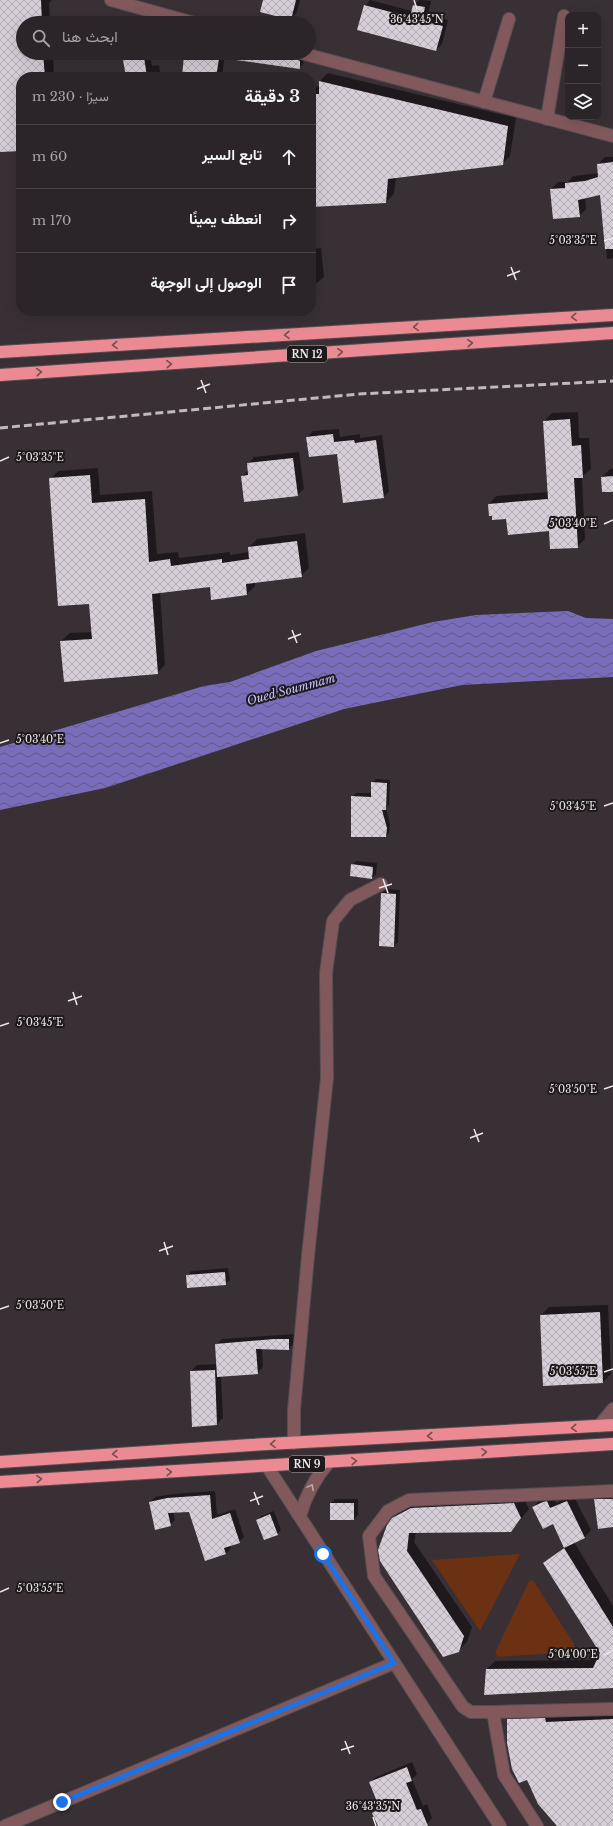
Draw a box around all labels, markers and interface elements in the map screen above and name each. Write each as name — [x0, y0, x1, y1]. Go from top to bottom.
map controls — [565, 12, 601, 120]
button: + — [565, 12, 601, 48]
text: 36°43'45"N — [390, 13, 444, 26]
search box — [16, 16, 316, 60]
icon: search — [30, 27, 52, 49]
text: ابحث هنا — [62, 27, 118, 46]
button: − — [565, 48, 601, 84]
button: layers — [565, 84, 601, 120]
text: 3 دقيقة — [245, 86, 300, 107]
text: سيرًا · 230 m — [32, 88, 109, 105]
text: تابع السير — [202, 145, 262, 164]
icon: ahead — [278, 146, 300, 168]
text: 60 m — [32, 148, 67, 165]
text: انعطف يمينًا — [189, 209, 262, 228]
icon: right — [278, 210, 300, 232]
text: 170 m — [32, 212, 71, 229]
text: 5°03'35"E — [549, 234, 597, 247]
text: الوصول إلى الوجهة — [150, 273, 262, 292]
icon: arrive — [278, 274, 300, 296]
one-way arrow — [571, 313, 577, 322]
one-way arrow — [413, 323, 419, 332]
one-way arrow — [284, 331, 290, 340]
one-way arrow — [467, 339, 473, 348]
one-way arrow — [112, 341, 118, 350]
road number: RN 12 — [287, 346, 327, 362]
one-way arrow — [337, 347, 343, 356]
one-way arrow — [166, 359, 172, 368]
one-way arrow — [36, 368, 42, 377]
text: 5°03'35"E — [16, 451, 64, 464]
text: 5°03'40"E — [549, 517, 597, 530]
water label: Oued Soummam — [245, 670, 338, 708]
text: 5°03'40"E — [16, 733, 64, 746]
text: 5°03'45"E — [550, 800, 596, 813]
text: 5°03'45"E — [17, 1016, 63, 1029]
text: 5°03'50"E — [549, 1083, 597, 1096]
text: 5°03'50"E — [16, 1299, 64, 1312]
text: 5°03'55"E — [550, 1365, 596, 1378]
one-way arrow — [571, 1423, 577, 1432]
one-way arrow — [427, 1431, 433, 1440]
one-way arrow — [270, 1440, 276, 1448]
one-way arrow — [481, 1448, 487, 1457]
one-way arrow — [112, 1450, 118, 1459]
road number: RN 9 — [289, 1456, 325, 1472]
one-way arrow — [351, 1456, 357, 1465]
one-way arrow — [166, 1467, 172, 1476]
one-way arrow — [36, 1475, 42, 1484]
one-way arrow — [306, 1484, 314, 1491]
route start — [314, 1545, 332, 1563]
text: 5°03'55"E — [17, 1582, 63, 1595]
text: 5°04'00"E — [548, 1648, 598, 1661]
route end — [53, 1793, 71, 1811]
text: 36°43'35"N — [346, 1800, 400, 1813]

